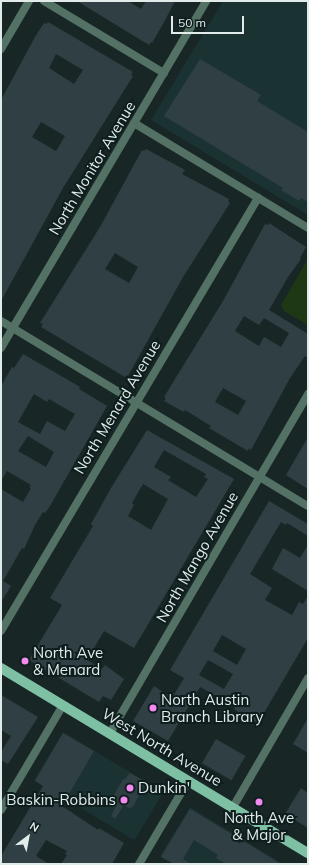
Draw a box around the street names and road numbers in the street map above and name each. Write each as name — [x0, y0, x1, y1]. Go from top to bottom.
street label: North Monitor Avenue — [45, 98, 139, 238]
street label: North Menard Avenue — [70, 337, 164, 477]
street label: North Mango Avenue — [152, 488, 242, 626]
street label: West North Avenue — [99, 704, 225, 790]

